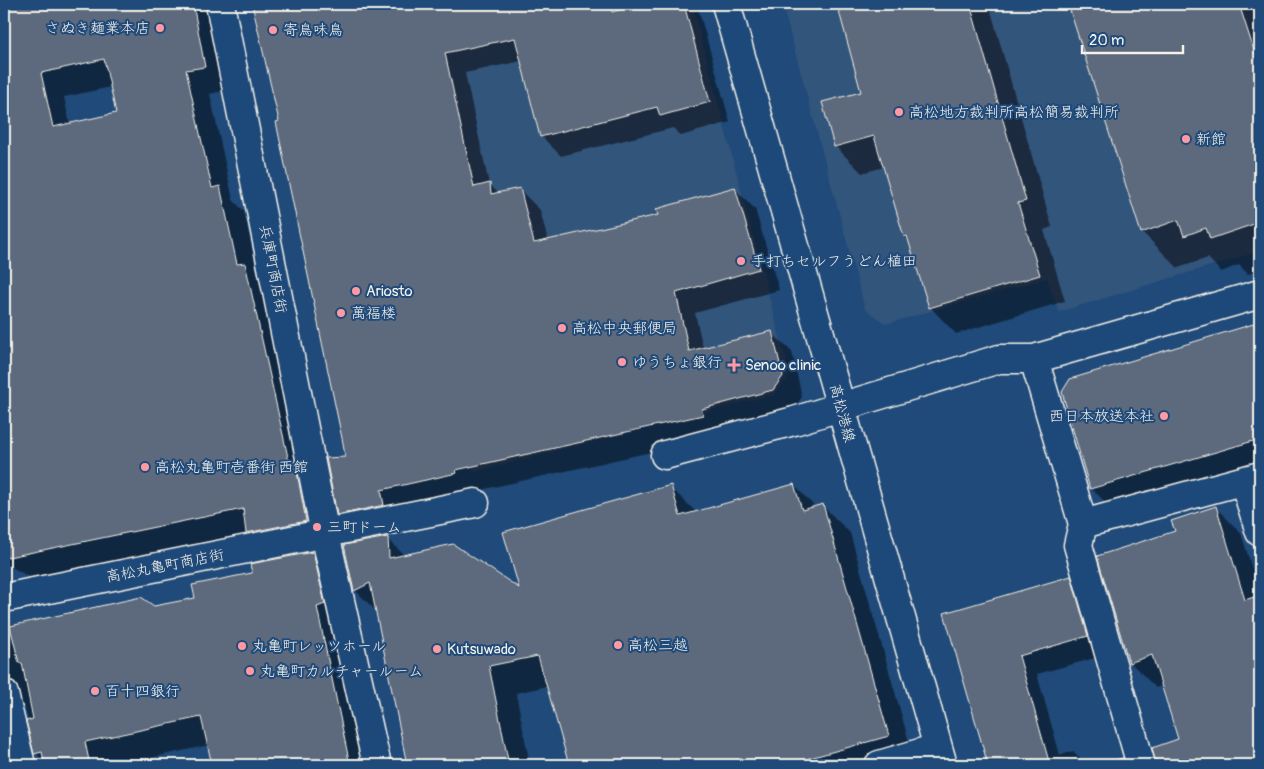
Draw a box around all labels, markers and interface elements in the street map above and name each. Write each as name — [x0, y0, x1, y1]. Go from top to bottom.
place label: さぬき麺業本店 — [45, 19, 150, 38]
place label: 寄鳥味鳥 — [283, 21, 343, 40]
marker: さぬき麺業本店 — [154, 22, 166, 34]
scale bar — [1082, 22, 1183, 54]
marker: 寄鳥味鳥 — [267, 24, 279, 36]
text: 20 m — [1089, 31, 1124, 50]
place label: 高松地方裁判所高松簡易裁判所 — [909, 103, 1119, 122]
marker: 高松地方裁判所高松簡易裁判所 — [893, 106, 905, 118]
place label: 新館 — [1196, 130, 1226, 149]
marker: 新館 — [1180, 133, 1192, 145]
street label: 兵庫町商店街 — [255, 223, 291, 315]
place label: 手打ちセルフうどん植田 — [751, 252, 917, 271]
marker: 手打ちセルフうどん植田 — [735, 255, 747, 267]
place label: Ariosto — [366, 282, 413, 301]
marker: Ariosto — [350, 285, 362, 297]
place label: 萬福楼 — [351, 304, 396, 323]
marker: 萬福楼 — [335, 307, 347, 319]
place label: 高松中央郵便局 — [572, 319, 677, 338]
marker: 高松中央郵便局 — [556, 322, 568, 334]
place label: ゆうちょ銀行 — [632, 353, 722, 372]
marker: ゆうちょ銀行 — [616, 356, 628, 368]
place label: Senoo clinic — [745, 356, 822, 375]
marker: Senoo clinic — [727, 358, 741, 372]
street label: 高松港線 — [825, 382, 859, 444]
place label: 西日本放送本社 — [1049, 407, 1154, 426]
marker: 西日本放送本社 — [1158, 410, 1170, 422]
place label: 高松丸亀町壱番街 西館 — [155, 458, 308, 477]
marker: 高松丸亀町壱番街 西館 — [139, 461, 151, 473]
place label: 三町ドーム — [327, 518, 401, 537]
marker: 三町ドーム — [311, 521, 323, 533]
street label: 高松丸亀町商店街 — [104, 545, 226, 587]
place label: 高松三越 — [628, 636, 688, 655]
place label: 丸亀町レッツホール — [252, 637, 386, 656]
marker: 高松三越 — [612, 639, 624, 651]
marker: 丸亀町レッツホール — [236, 640, 248, 652]
place label: Kutsuwado — [447, 640, 516, 659]
marker: Kutsuwado — [431, 643, 443, 655]
place label: 丸亀町カルチャールーム — [260, 662, 423, 681]
marker: 丸亀町カルチャールーム — [244, 665, 256, 677]
place label: 百十四銀行 — [105, 682, 180, 701]
marker: 百十四銀行 — [89, 685, 101, 697]

